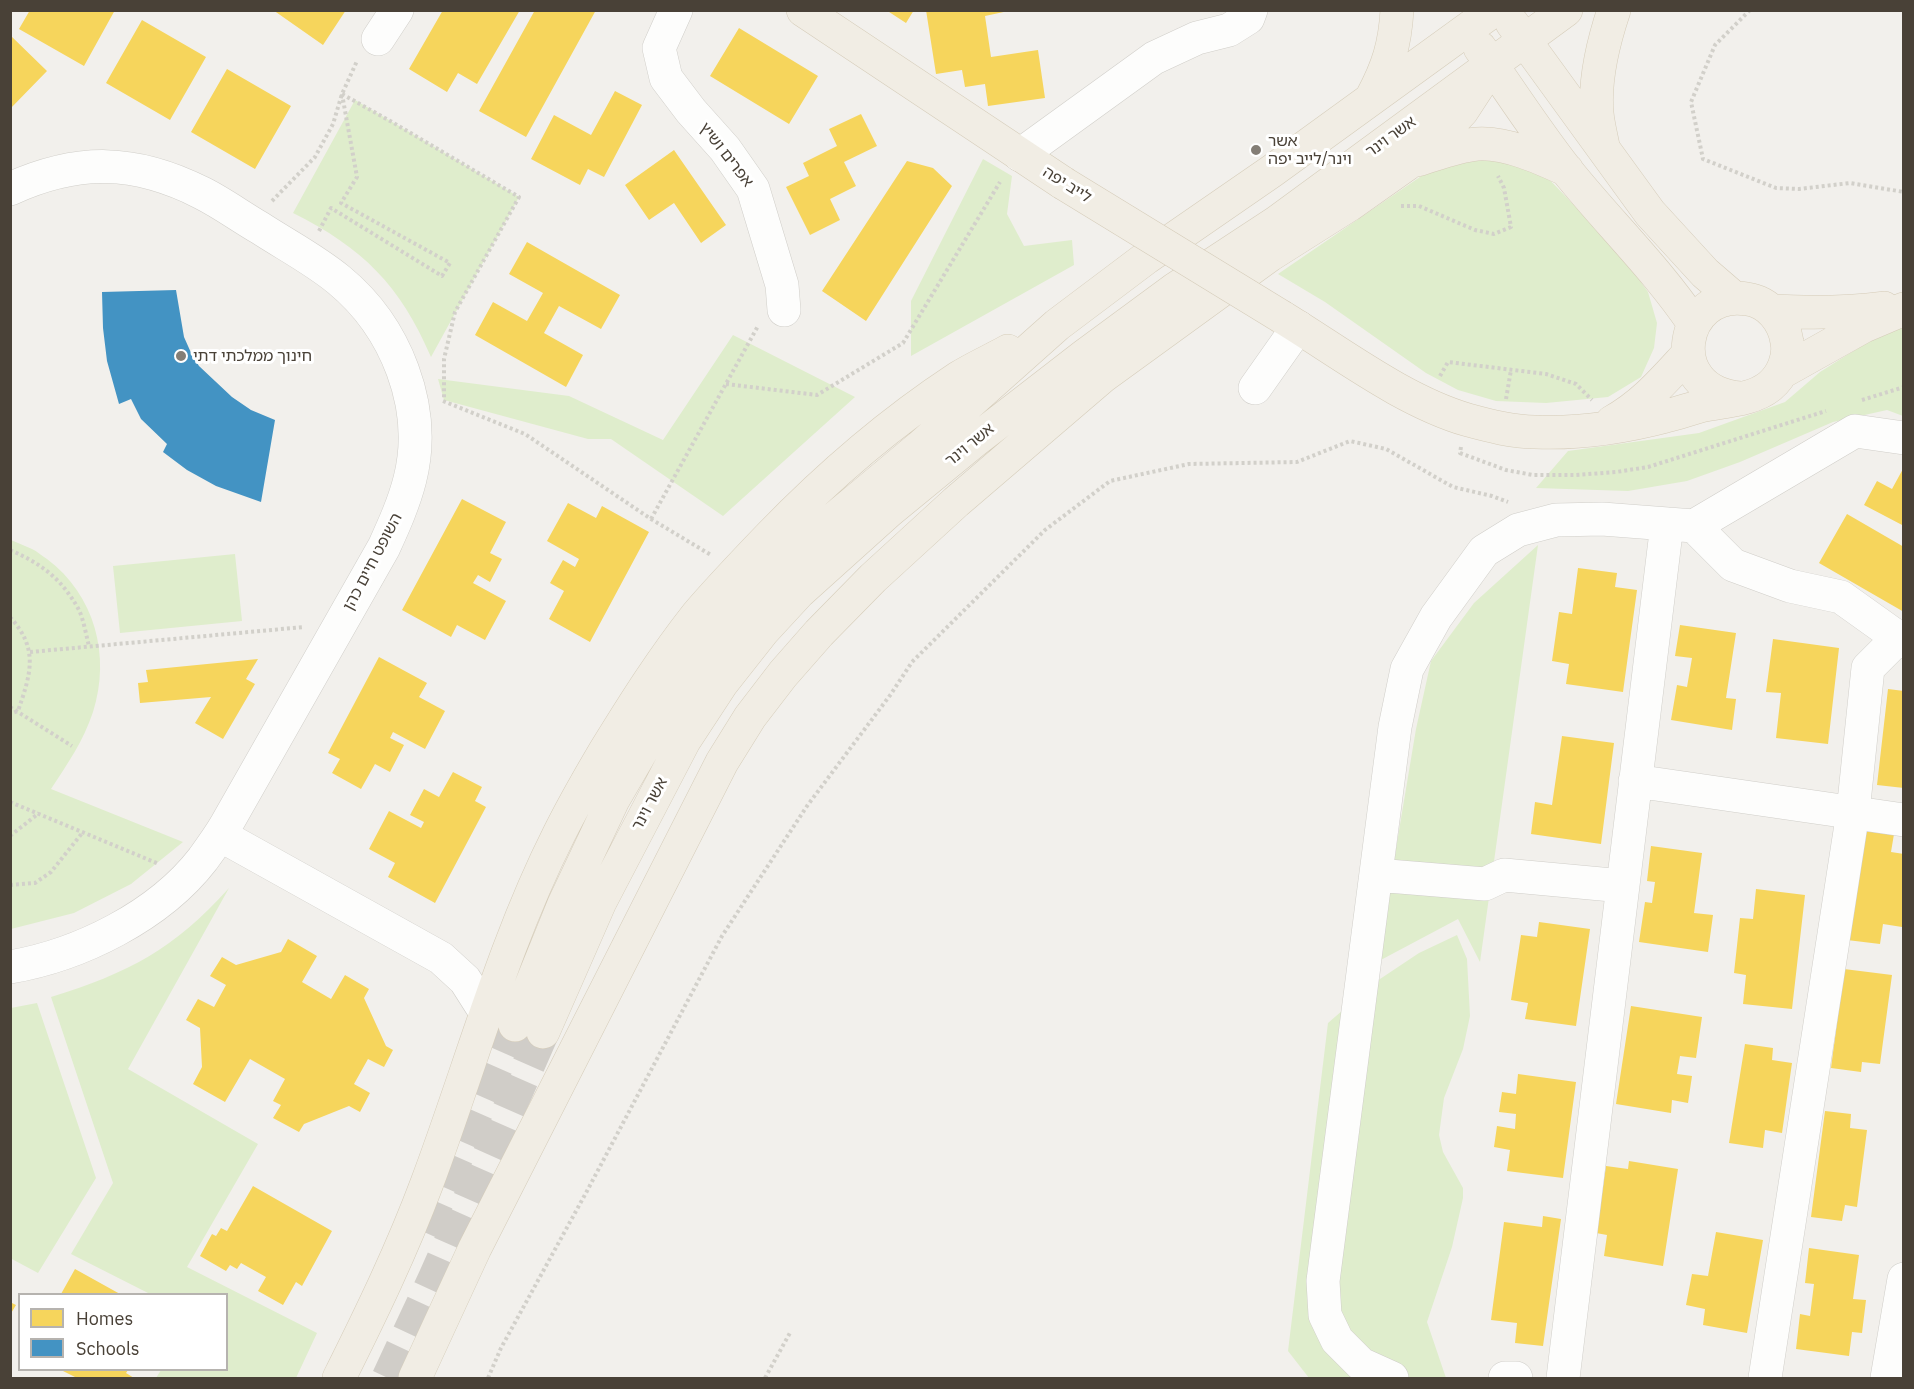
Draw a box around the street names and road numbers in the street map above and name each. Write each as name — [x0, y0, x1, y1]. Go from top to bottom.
street label: אשר וינר — [1362, 112, 1420, 162]
street label: אפרים ושיץ — [695, 119, 757, 191]
street label: לייב יפה — [1039, 163, 1095, 207]
street label: אשר וינר — [942, 419, 998, 471]
street label: השופט חיים כהן — [339, 510, 407, 614]
street label: אשר וינר — [628, 774, 672, 834]

